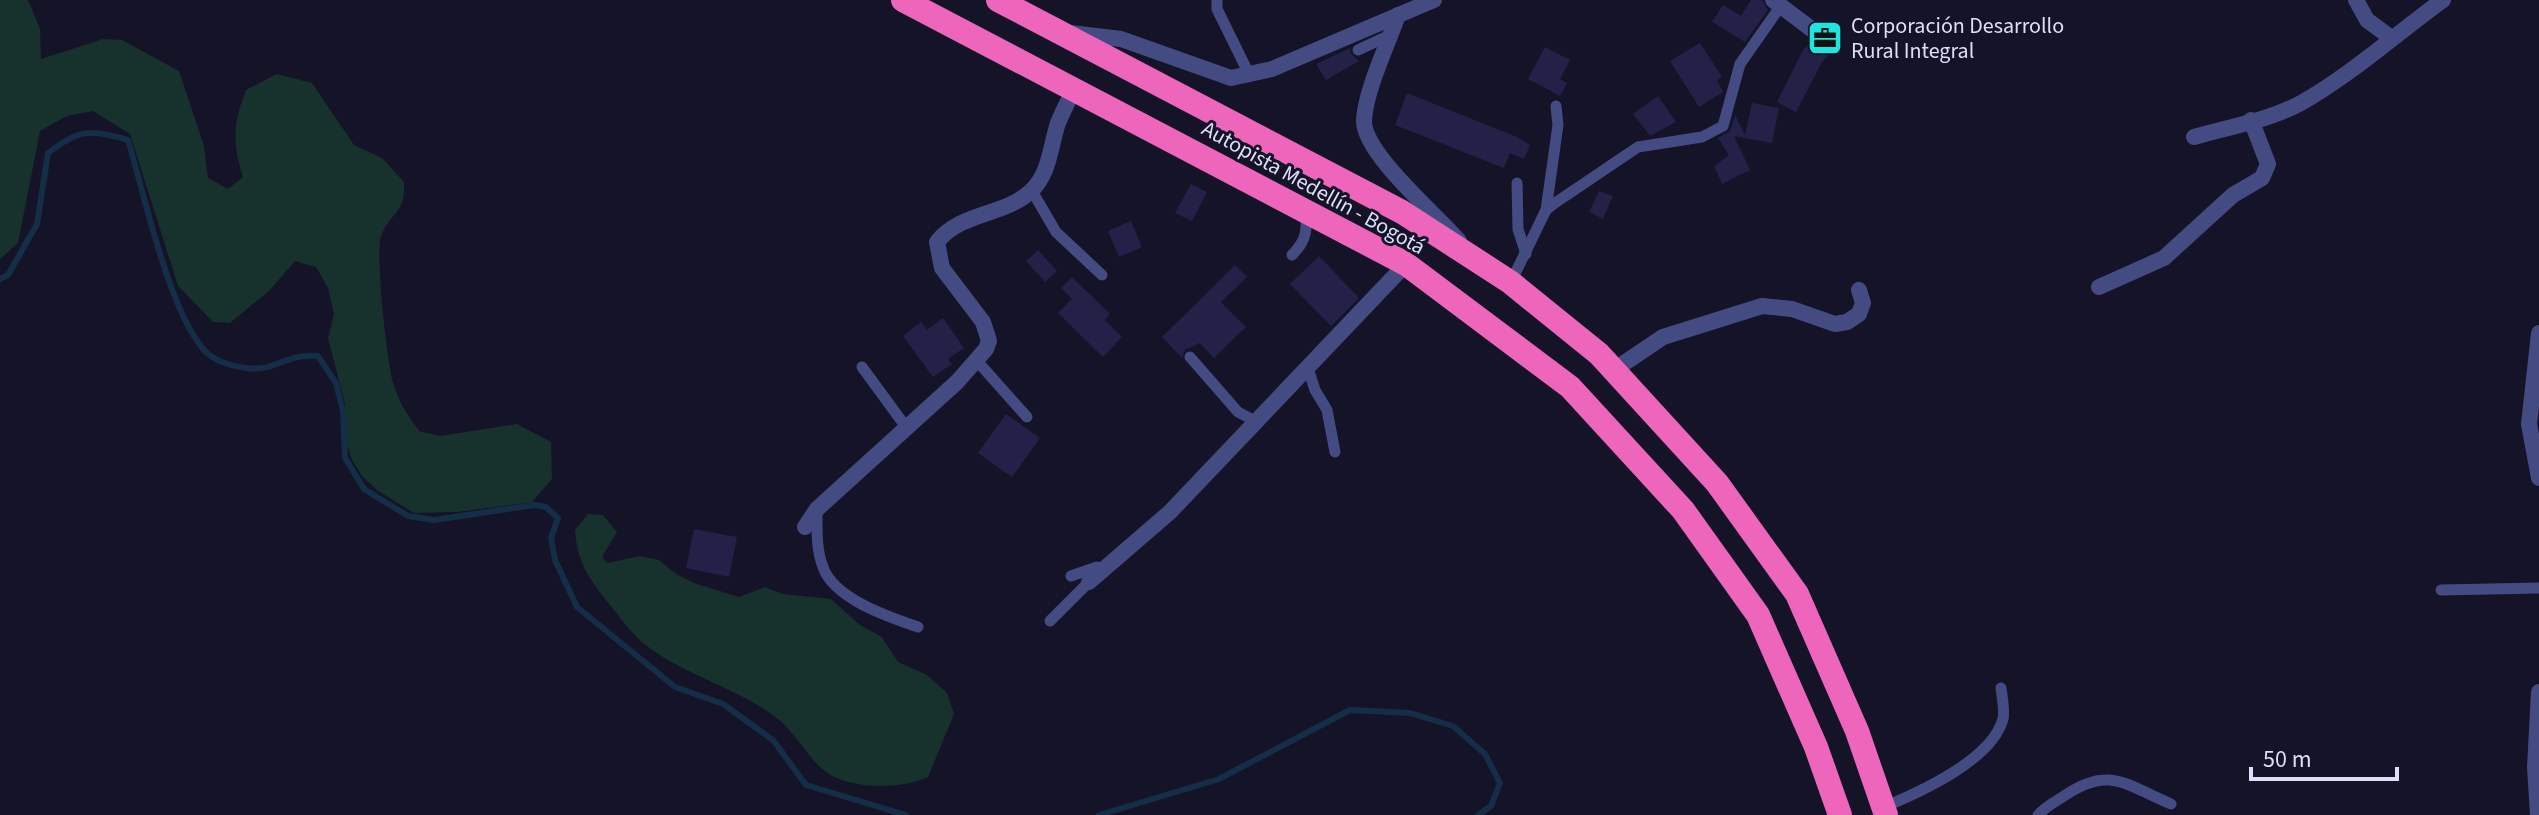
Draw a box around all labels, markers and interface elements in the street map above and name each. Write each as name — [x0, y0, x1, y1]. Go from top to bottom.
place label: Corporación Desarrollo Rural Integral — [1851, 10, 2064, 67]
office icon: Corporación Desarrollo Rural Integral — [1806, 19, 1844, 57]
street label: Autopista Medellín - Bogotá — [1196, 113, 1431, 263]
scale bar — [2251, 731, 2397, 781]
text: 50 m — [2263, 742, 2312, 777]

